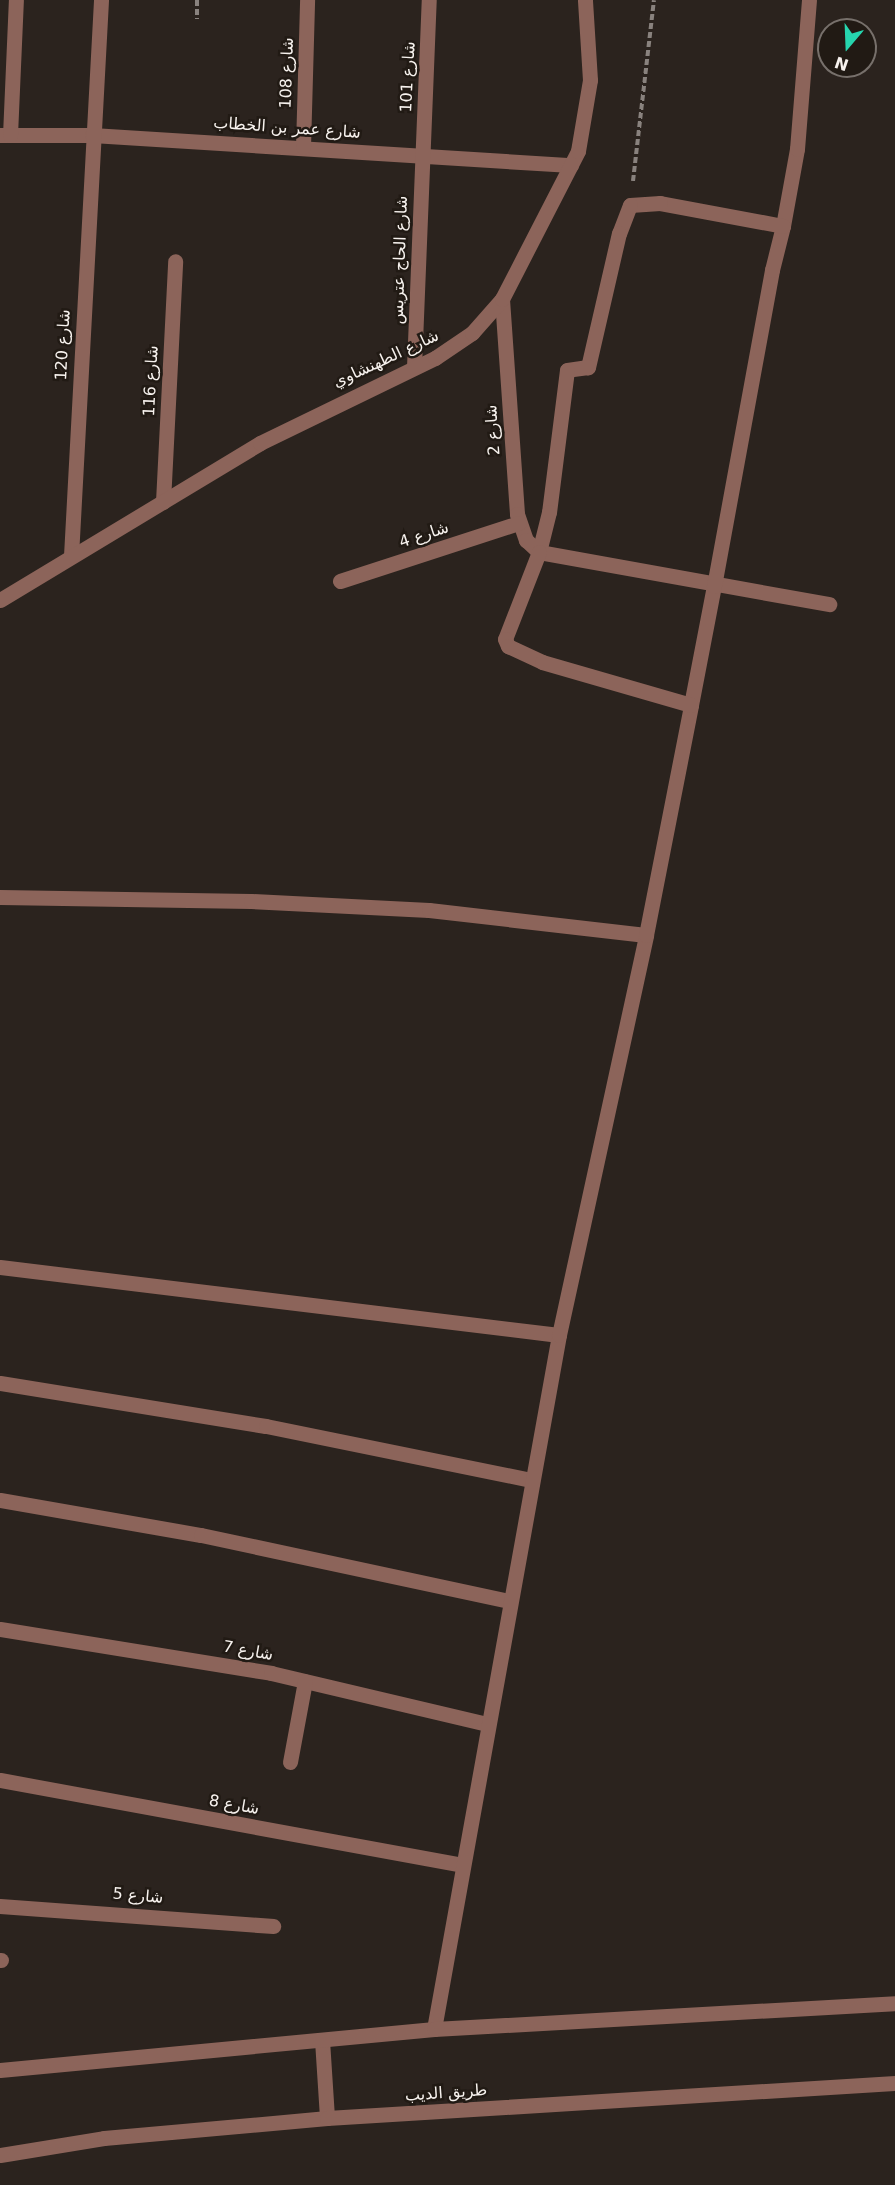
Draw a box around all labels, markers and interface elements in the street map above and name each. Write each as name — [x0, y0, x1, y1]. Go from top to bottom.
north arrow — [817, 18, 877, 78]
street label: شارع 108 — [276, 37, 298, 109]
street label: شارع 101 — [397, 41, 419, 113]
text: N — [832, 52, 851, 75]
street label: شارع عمر بن الخطاب — [213, 113, 361, 143]
street label: شارع الحاج عتريس — [388, 195, 412, 325]
street label: شارع 120 — [52, 309, 74, 381]
street label: شارع الطهنشاوي — [330, 326, 442, 392]
street label: شارع 116 — [140, 345, 162, 417]
street label: شارع 2 — [482, 404, 504, 456]
street label: شارع 4 — [397, 518, 451, 552]
street label: شارع 7 — [221, 1637, 275, 1665]
street label: شارع 8 — [207, 1791, 261, 1819]
street label: شارع 5 — [112, 1884, 164, 1908]
street label: طريق الديب — [404, 2081, 488, 2105]

